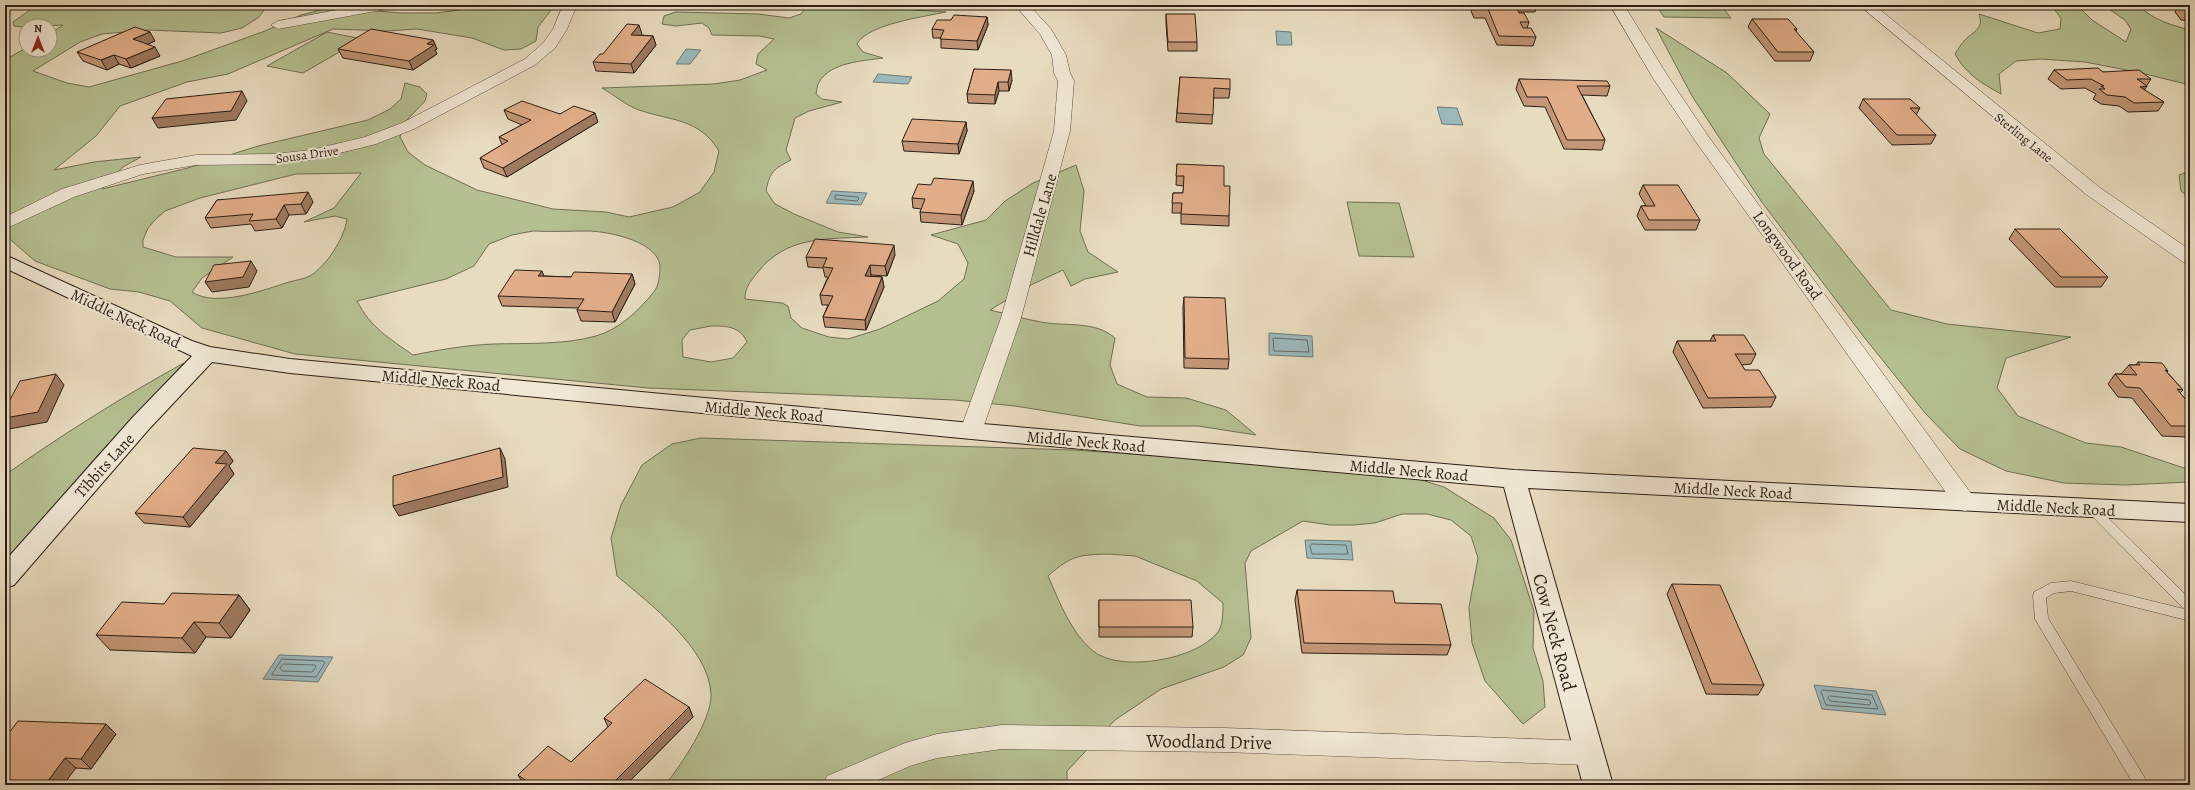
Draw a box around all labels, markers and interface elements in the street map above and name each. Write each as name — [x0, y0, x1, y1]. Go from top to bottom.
north arrow — [18, 18, 58, 58]
text: N — [34, 21, 42, 36]
street label: Sterling Lane — [1991, 109, 2057, 166]
street label: Sousa Drive — [275, 142, 340, 167]
street label: Hilldale Lane — [1018, 171, 1062, 260]
street label: Longwood Road — [1747, 207, 1827, 305]
street label: Middle Neck Road — [67, 284, 184, 354]
street label: Middle Neck Road — [381, 365, 501, 397]
street label: Middle Neck Road — [704, 396, 824, 428]
street label: Middle Neck Road — [1026, 426, 1146, 458]
street label: Tibbits Lane — [70, 429, 140, 503]
street label: Middle Neck Road — [1349, 455, 1469, 487]
street label: Middle Neck Road — [1673, 477, 1793, 505]
street label: Middle Neck Road — [1996, 494, 2116, 522]
street label: Cow Neck Road — [1526, 571, 1582, 695]
street label: Woodland Drive — [1145, 728, 1272, 756]

